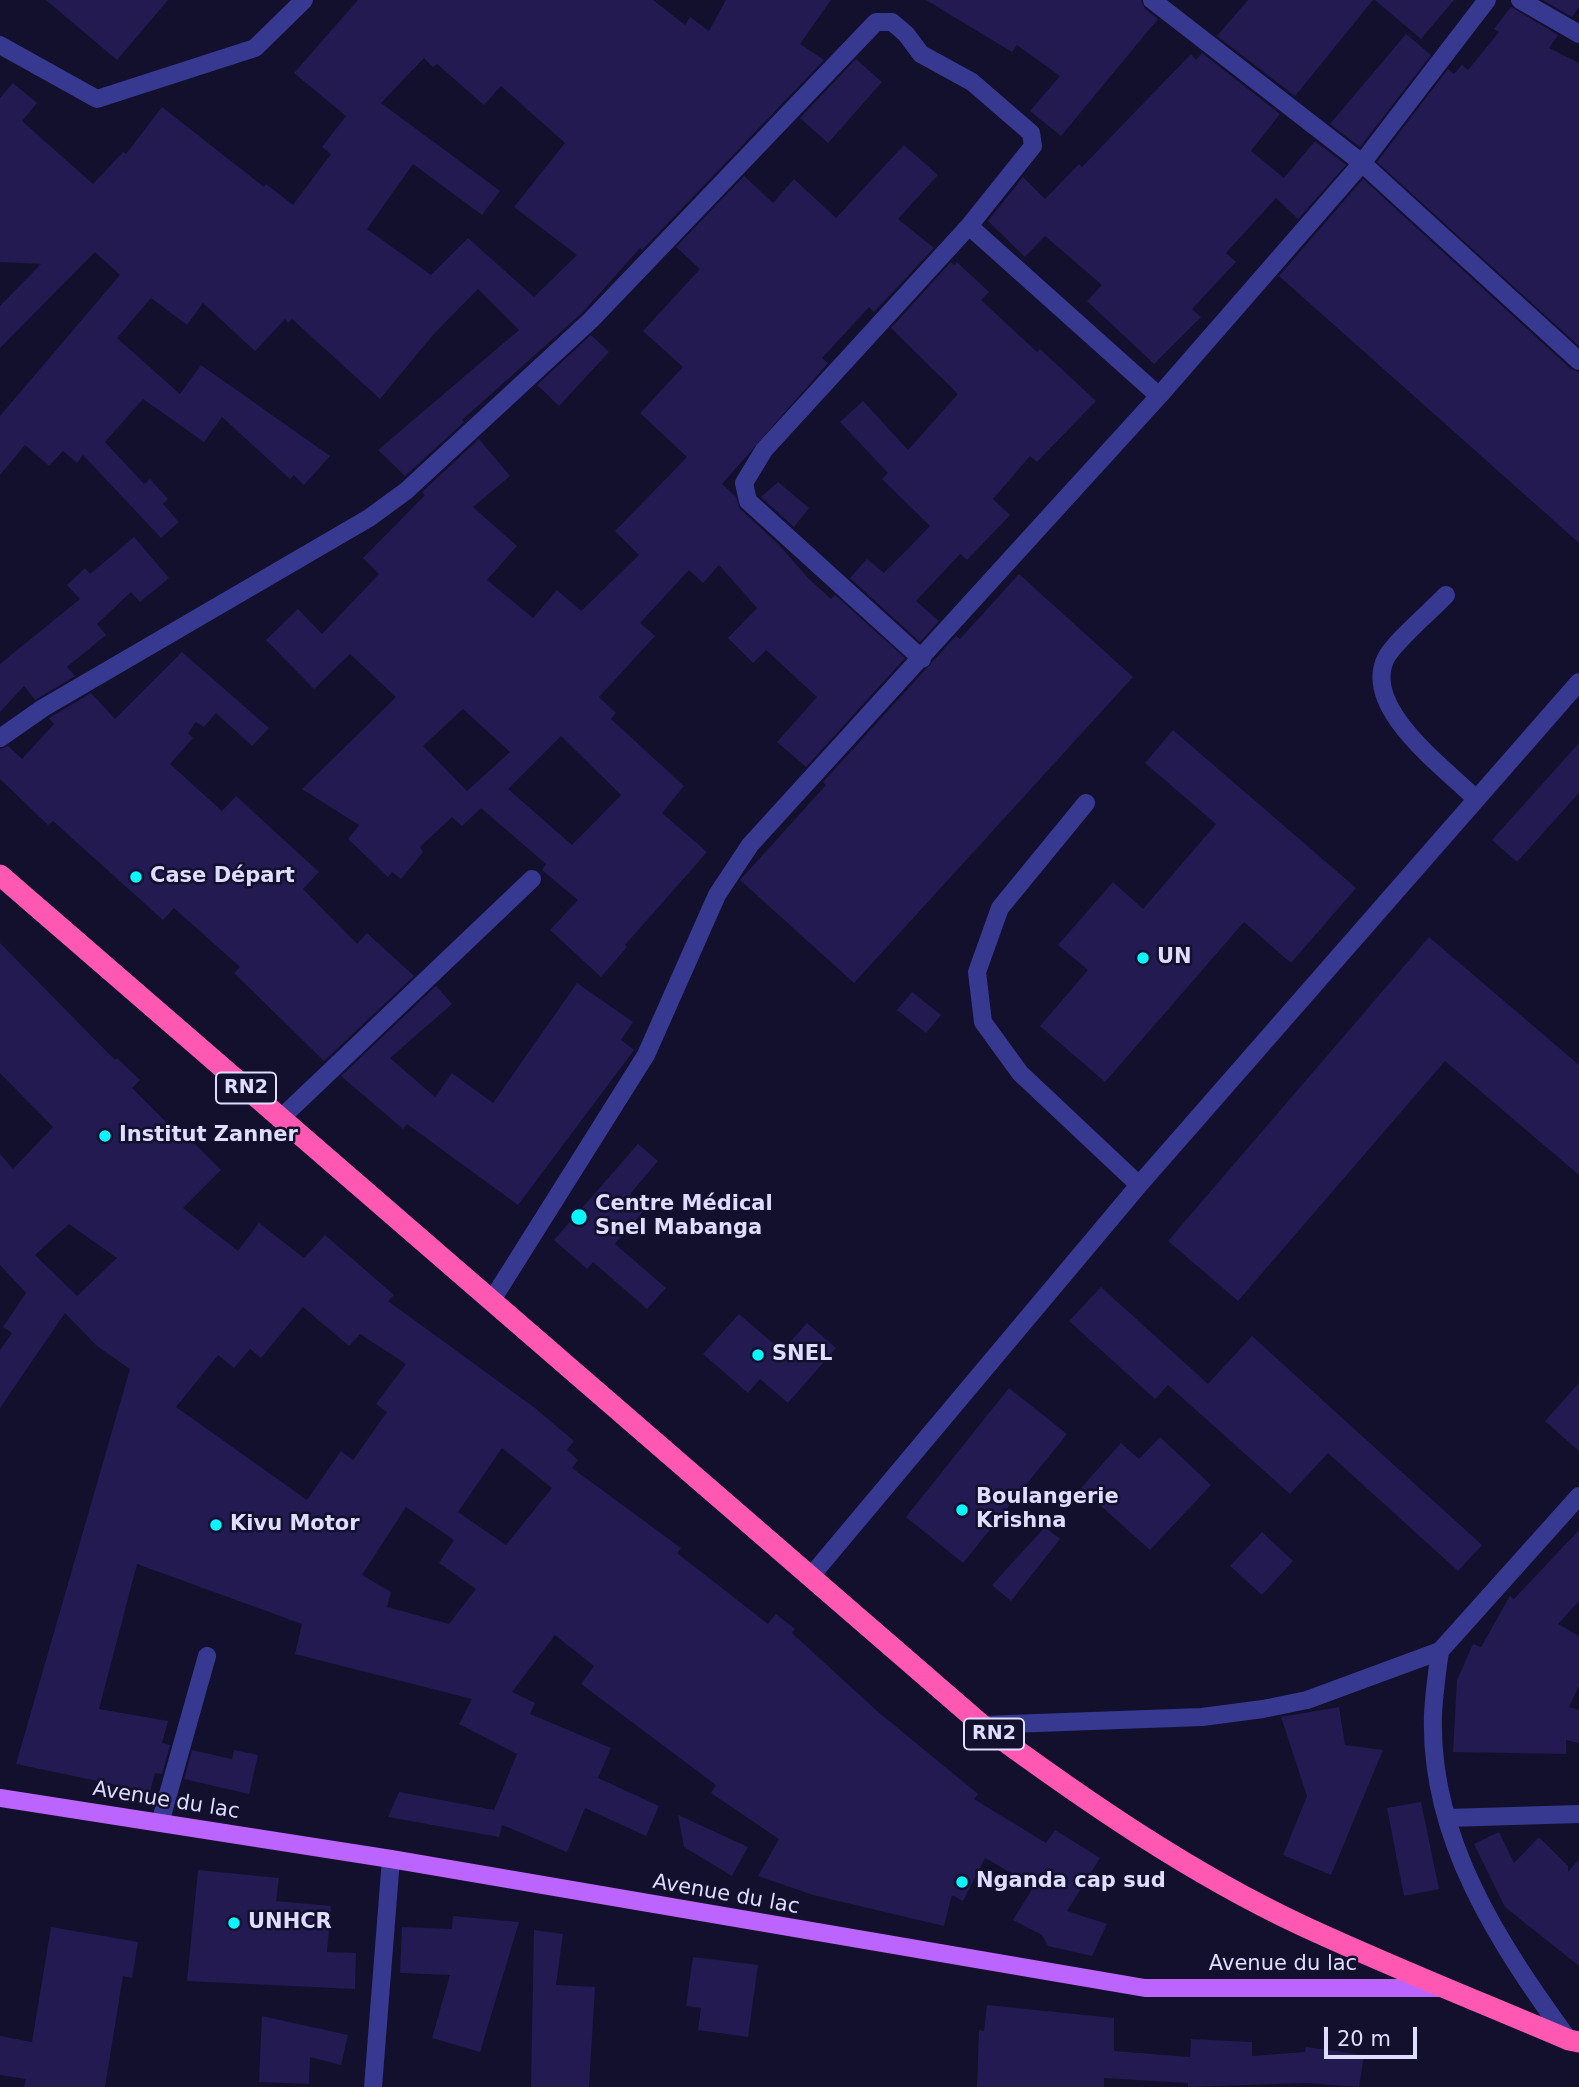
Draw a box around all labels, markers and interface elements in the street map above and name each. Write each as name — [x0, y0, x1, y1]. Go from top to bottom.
place label: Case Départ — [150, 864, 295, 890]
marker: Case Départ — [128, 869, 144, 885]
place label: UN — [1157, 945, 1192, 971]
marker: UN — [1135, 950, 1151, 966]
road number: RN2 — [216, 1072, 276, 1104]
place label: Institut Zanner — [119, 1123, 298, 1149]
marker: Institut Zanner — [97, 1128, 113, 1144]
place label: Centre Médical Snel Mabanga — [595, 1192, 773, 1242]
marker: Centre Médical Snel Mabanga — [569, 1207, 589, 1227]
place label: SNEL — [772, 1342, 832, 1368]
marker: SNEL — [750, 1347, 766, 1363]
place label: Boulangerie Krishna — [976, 1485, 1119, 1535]
marker: Boulangerie Krishna — [954, 1502, 970, 1518]
place label: Kivu Motor — [230, 1512, 360, 1538]
marker: Kivu Motor — [208, 1517, 224, 1533]
road number: RN2 — [964, 1718, 1024, 1750]
street label: Avenue du lac — [91, 1777, 241, 1825]
place label: Nganda cap sud — [976, 1869, 1166, 1895]
street label: Avenue du lac — [651, 1870, 801, 1920]
marker: Nganda cap sud — [954, 1874, 970, 1890]
place label: UNHCR — [248, 1910, 332, 1936]
marker: UNHCR — [226, 1915, 242, 1931]
street label: Avenue du lac — [1209, 1952, 1357, 1978]
scale bar — [1327, 2014, 1420, 2058]
text: 20 m — [1337, 2027, 1391, 2051]

